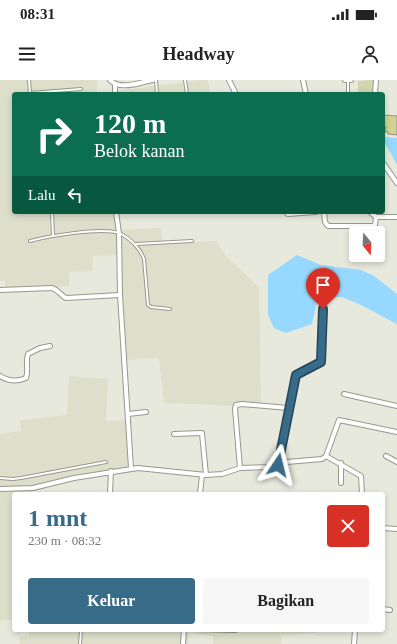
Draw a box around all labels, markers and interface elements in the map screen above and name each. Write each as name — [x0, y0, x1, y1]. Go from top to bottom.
text: 08:31 — [20, 6, 55, 22]
icon: menu — [16, 43, 38, 65]
icon: person — [359, 43, 381, 65]
text: Headway — [163, 44, 235, 64]
icon: right — [28, 108, 80, 160]
text: 120 m — [94, 108, 166, 139]
text: Belok kanan — [94, 141, 184, 161]
icon: left — [64, 184, 86, 206]
text: Lalu — [28, 187, 56, 203]
north arrow — [349, 226, 385, 262]
map controls — [349, 226, 385, 262]
pin — [306, 268, 340, 309]
icon: arrive — [312, 274, 334, 296]
position arrow — [257, 444, 299, 486]
text: 1 mnt — [28, 505, 87, 531]
button: close — [327, 505, 369, 547]
text: 230 m · 08:32 — [28, 533, 101, 548]
button: Keluar — [28, 578, 195, 624]
button: Bagikan — [203, 578, 369, 624]

